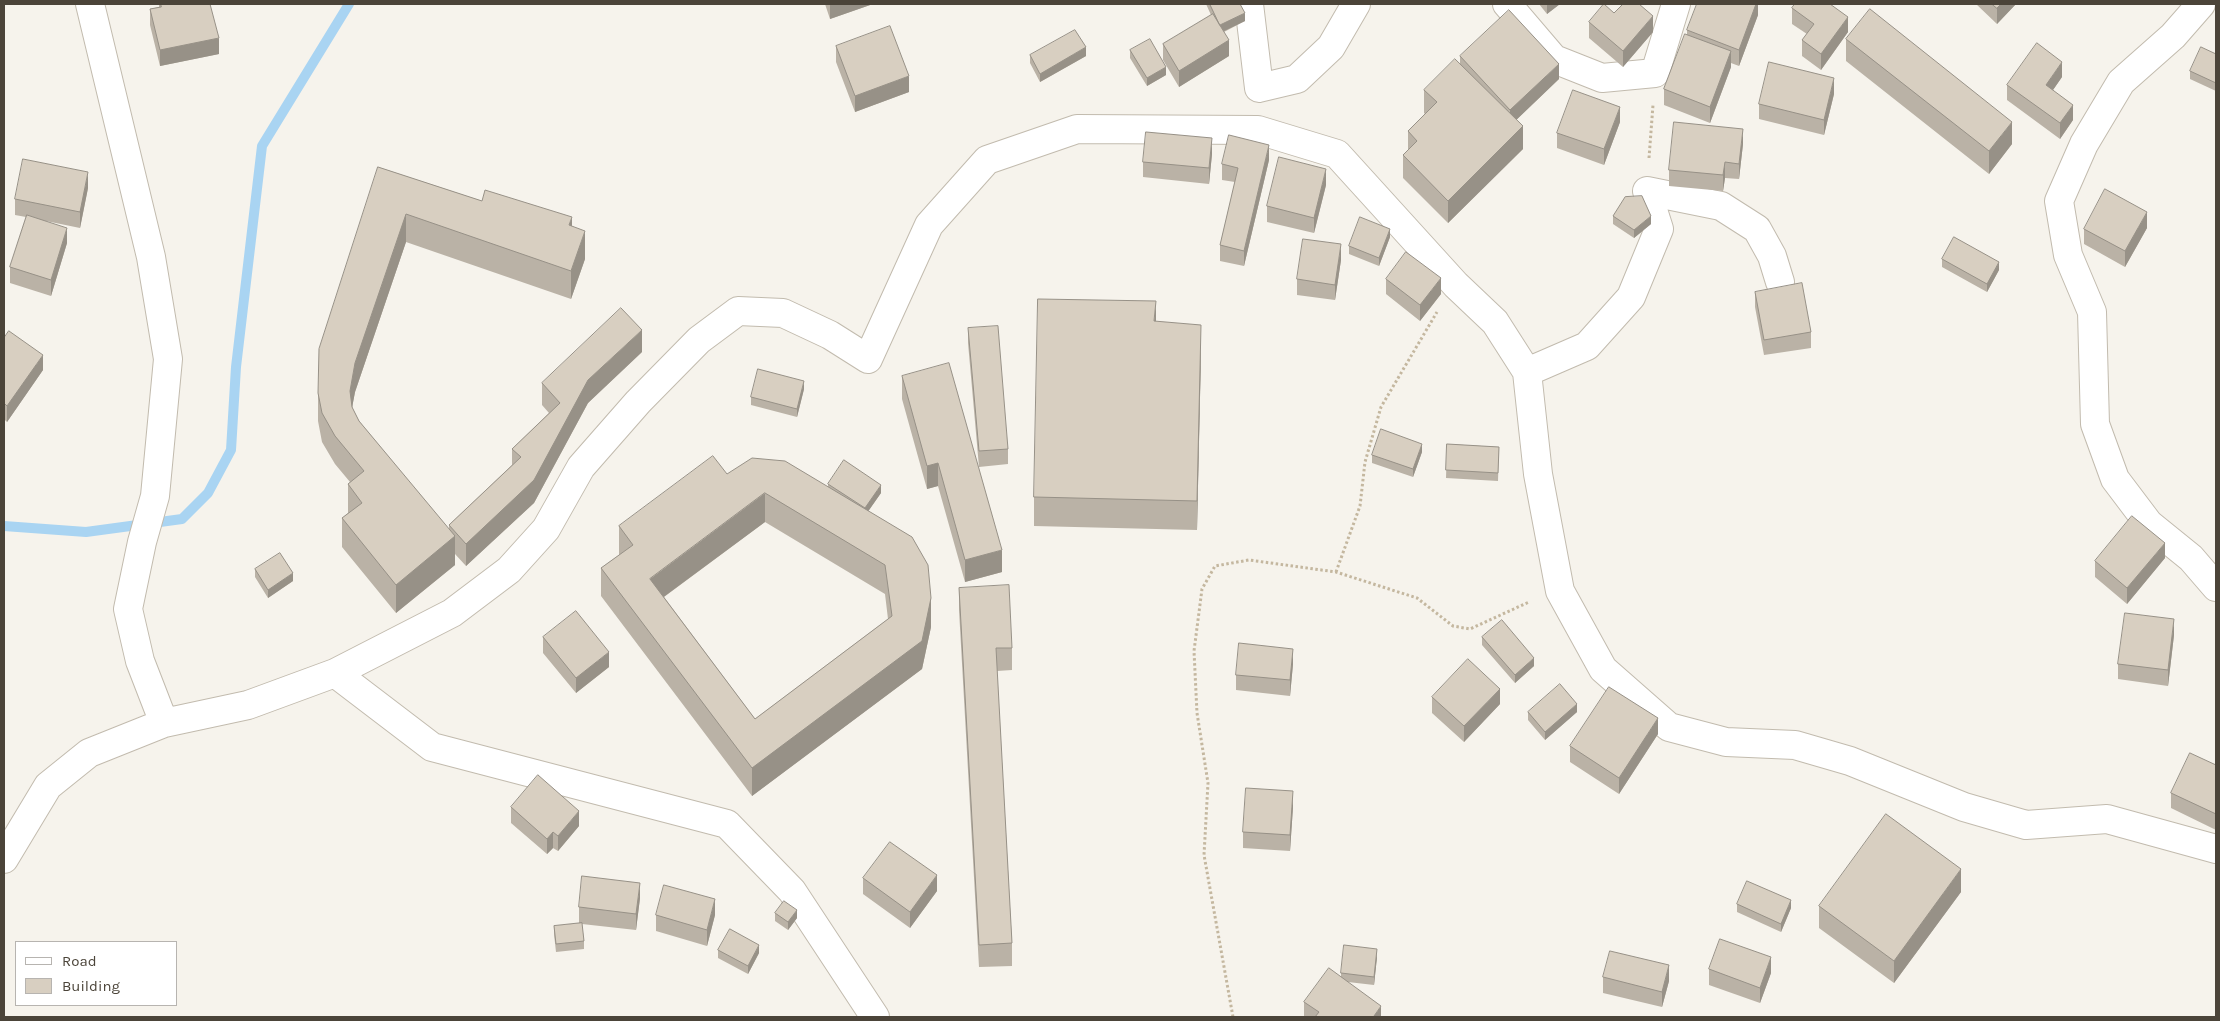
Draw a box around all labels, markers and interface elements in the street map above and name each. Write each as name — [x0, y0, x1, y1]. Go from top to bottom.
legend — [15, 941, 178, 1006]
text: Road — [62, 952, 97, 970]
text: Building — [62, 977, 120, 995]

